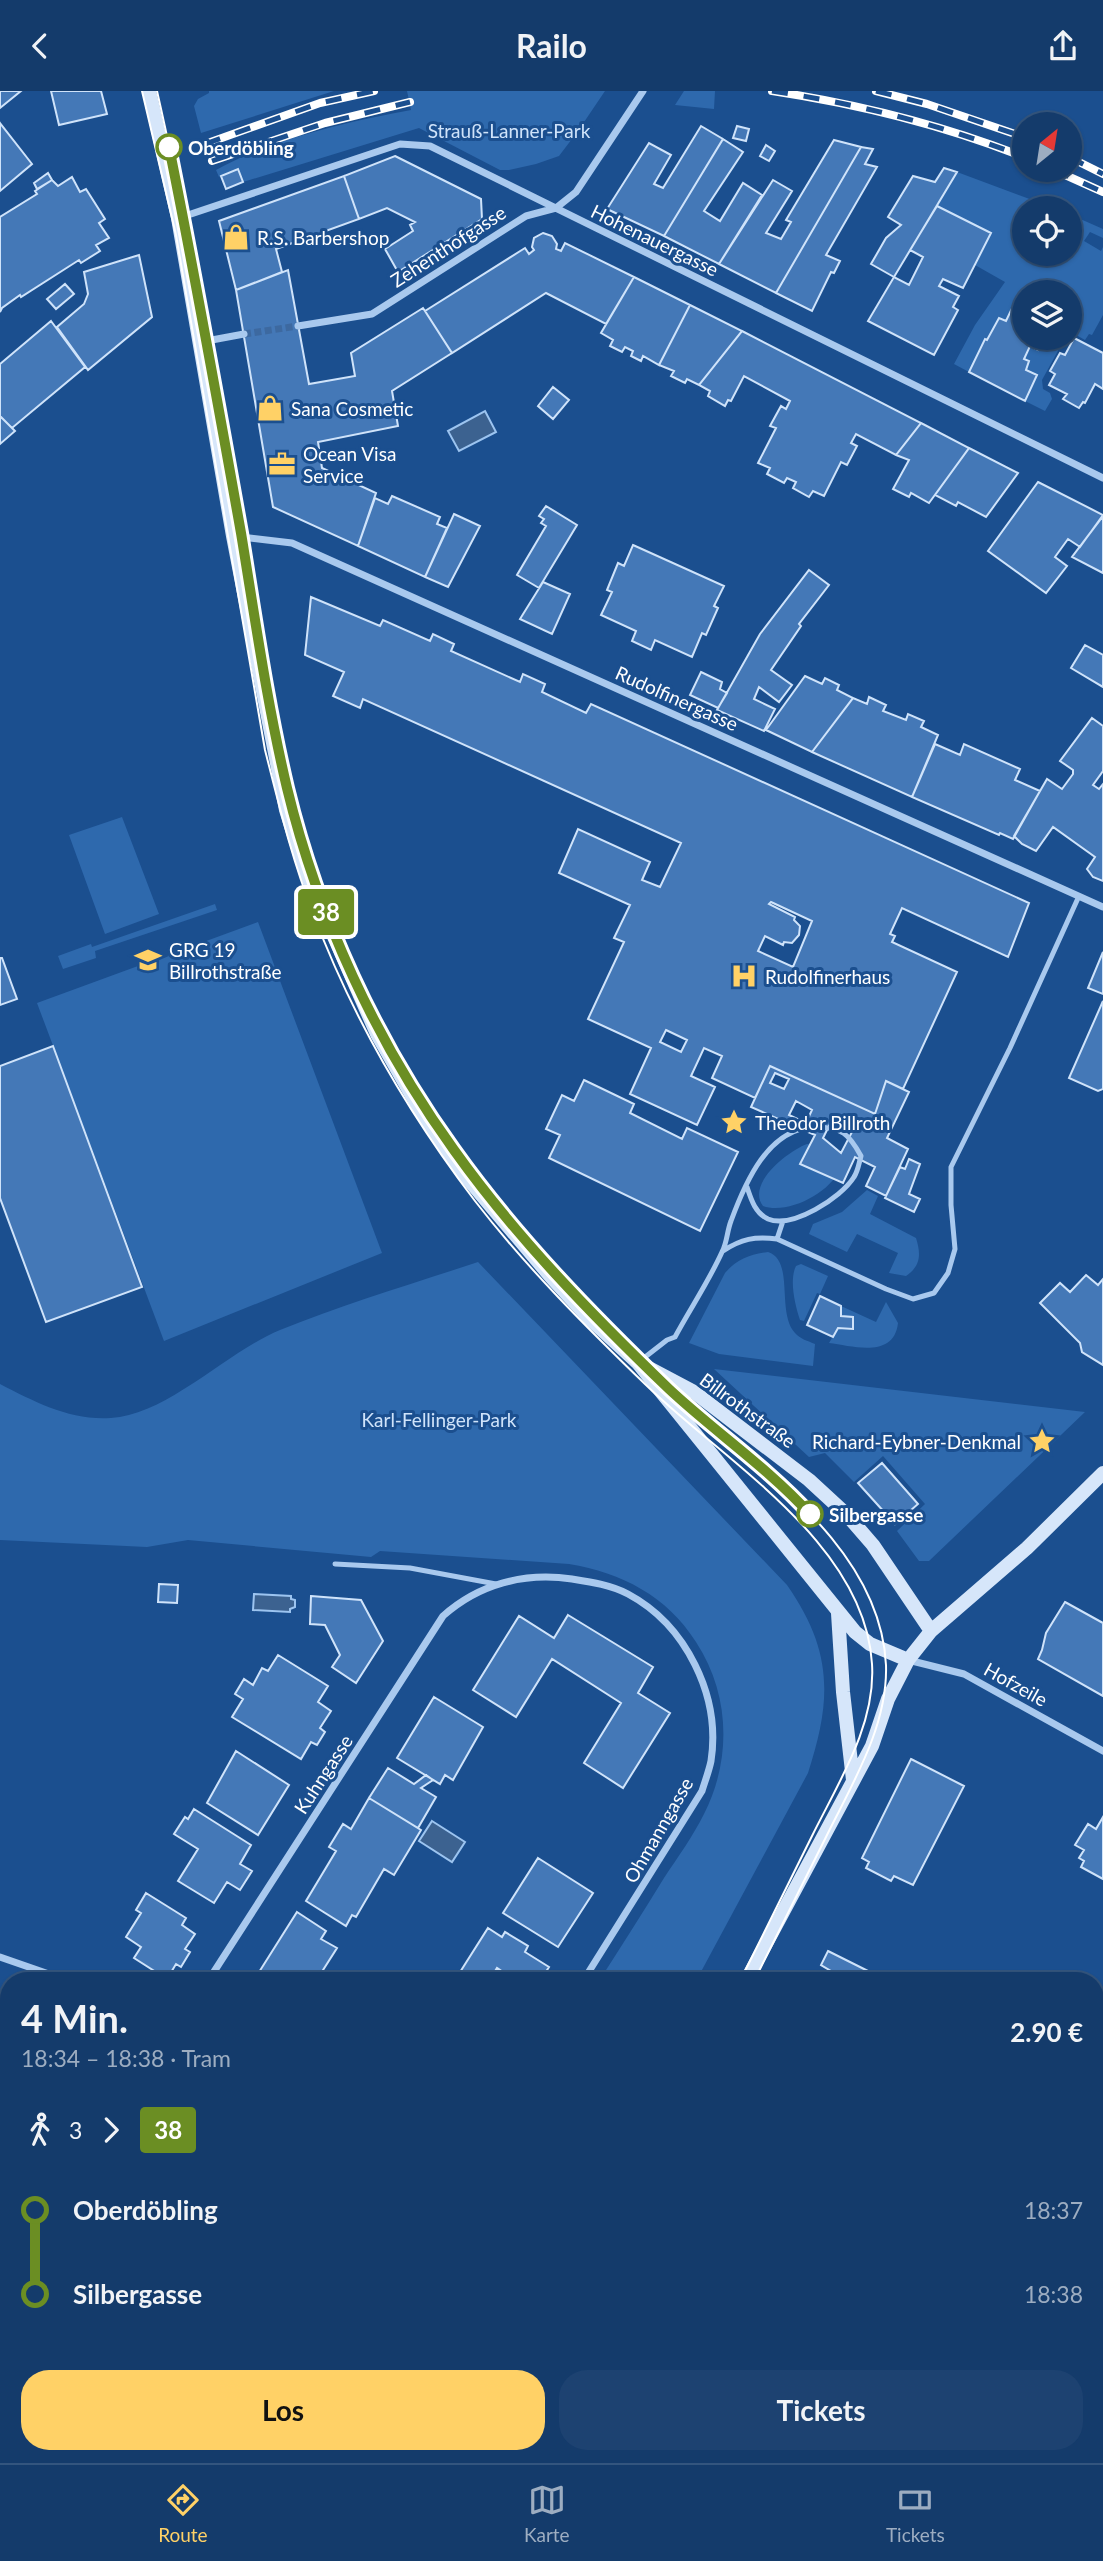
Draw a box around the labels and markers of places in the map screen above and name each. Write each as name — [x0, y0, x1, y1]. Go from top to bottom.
marker: Oberdöbling — [156, 134, 182, 160]
place label: Oberdöbling — [188, 136, 294, 159]
shop icon: R.S. Barbershop — [221, 222, 251, 252]
place label: R.S. Barbershop — [257, 226, 389, 249]
shop icon: Sana Cosmetic — [255, 393, 285, 423]
place label: Sana Cosmetic — [291, 397, 413, 420]
place label: Ocean Visa Service — [303, 442, 396, 487]
office icon: Ocean Visa Service — [267, 449, 297, 479]
place label: GRG 19 Billrothstraße — [169, 938, 281, 983]
school or university icon: GRG 19 Billrothstraße — [133, 945, 163, 975]
hospital icon: Rudolfinerhaus — [729, 961, 759, 991]
place label: Rudolfinerhaus — [765, 965, 890, 988]
place icon: Theodor Billroth — [719, 1107, 749, 1137]
place label: Theodor Billroth — [755, 1111, 890, 1134]
place icon: Richard-Eybner-Denkmal — [1027, 1426, 1057, 1456]
place label: Richard-Eybner-Denkmal — [812, 1430, 1021, 1453]
marker: Silbergasse — [797, 1501, 823, 1527]
place label: Silbergasse — [829, 1503, 923, 1526]

